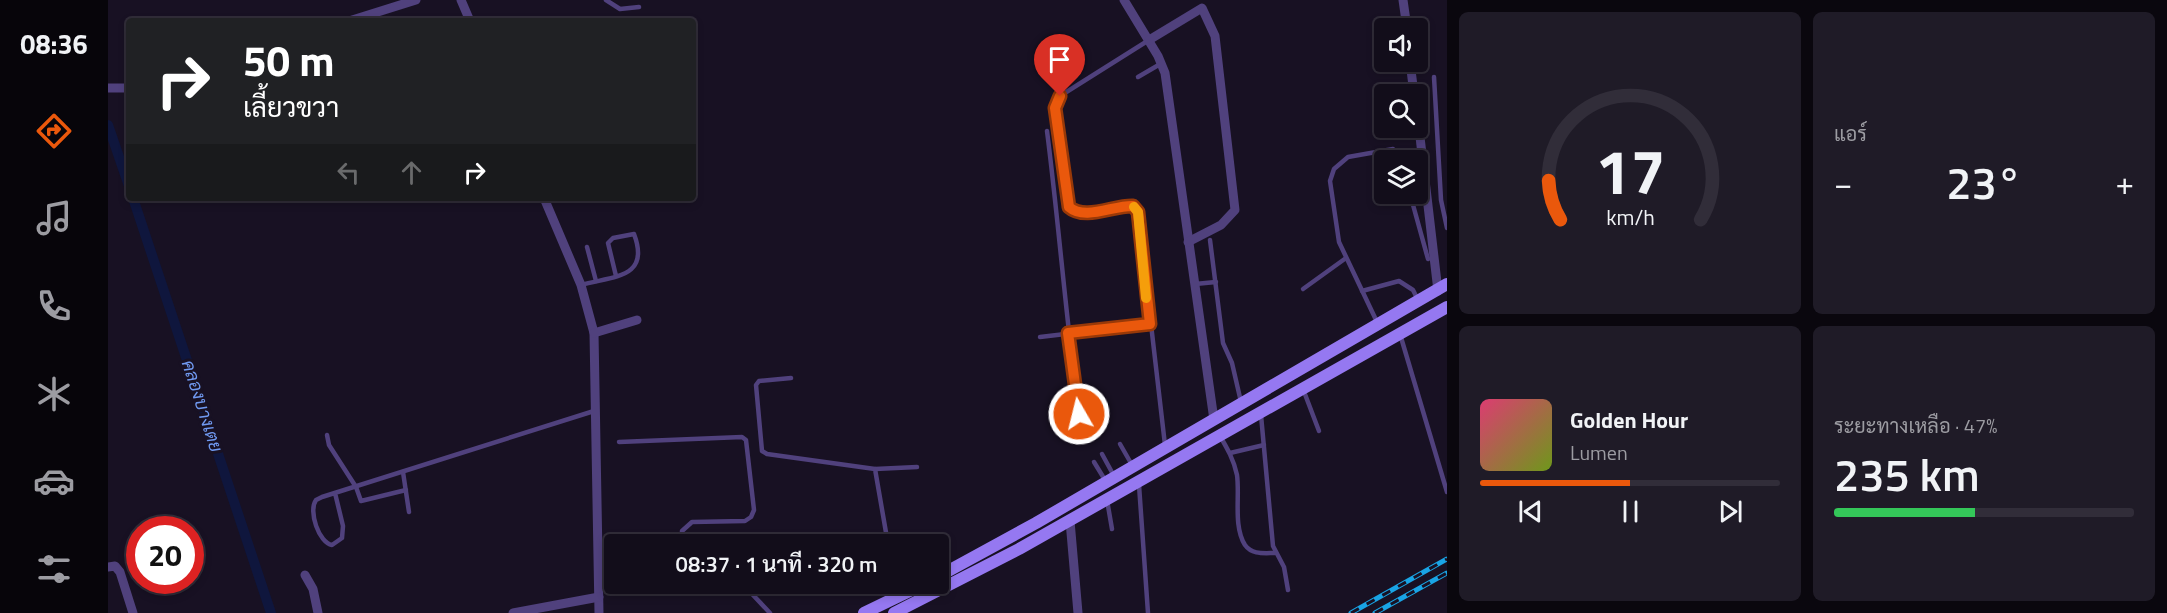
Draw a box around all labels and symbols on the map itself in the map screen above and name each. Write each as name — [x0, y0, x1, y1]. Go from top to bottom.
pin — [1034, 34, 1085, 96]
water label: คลองบางเตย — [175, 356, 230, 455]
position arrow — [1047, 382, 1111, 446]
speed limit sign: 20 — [126, 516, 204, 594]

